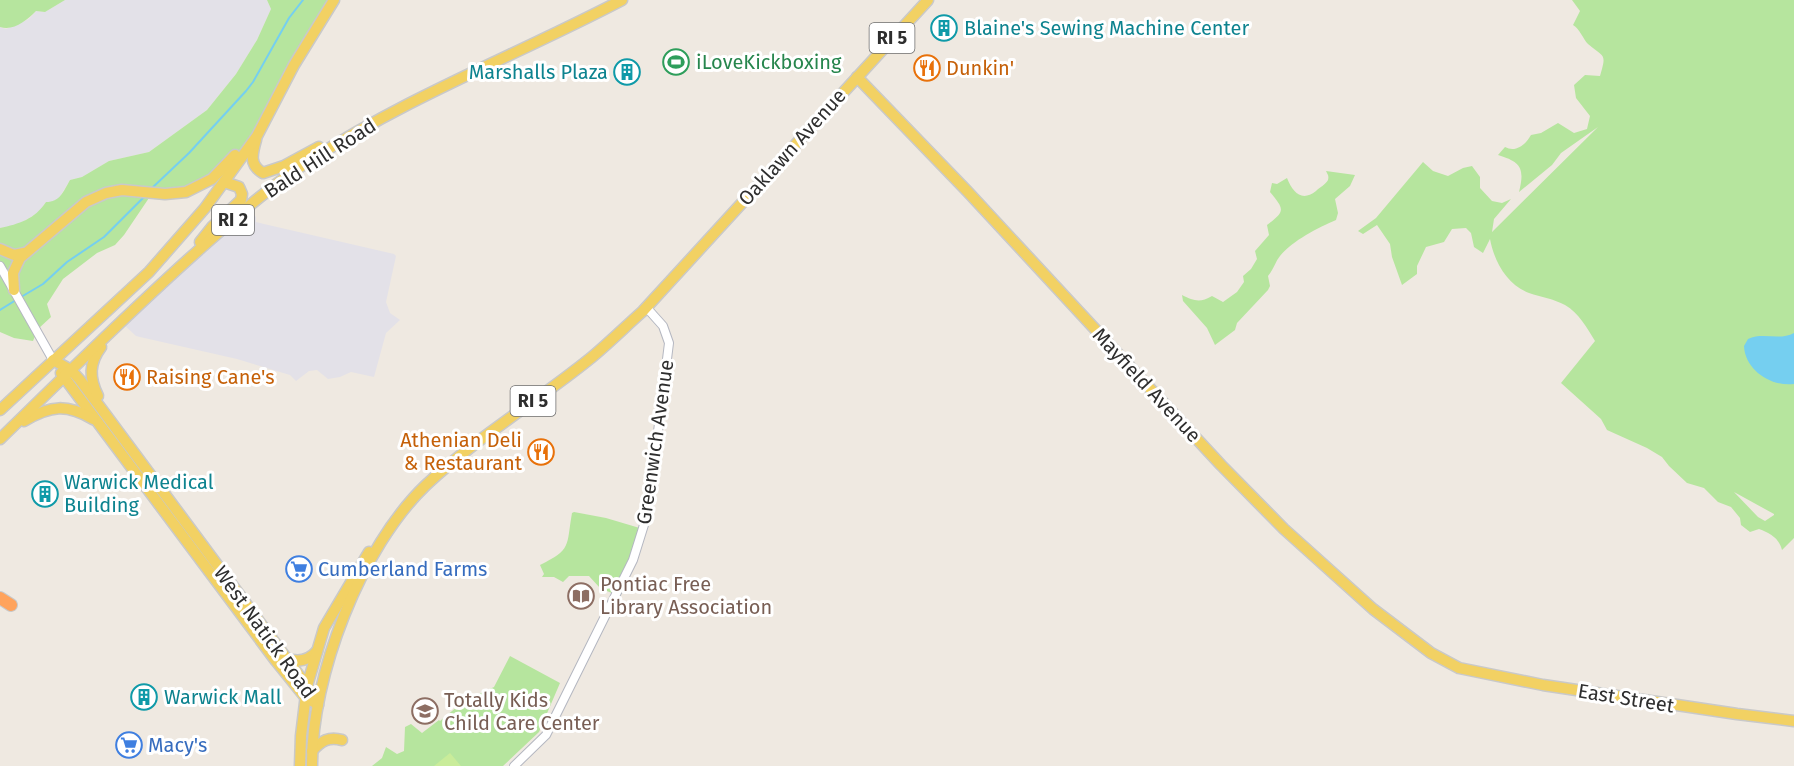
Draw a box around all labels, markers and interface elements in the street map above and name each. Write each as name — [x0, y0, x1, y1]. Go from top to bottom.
building icon: Blaine's Sewing Machine Center — [929, 13, 959, 43]
place label: Blaine's Sewing Machine Center — [964, 16, 1249, 40]
road number: RI 5 — [870, 23, 914, 53]
sports icon: iLoveKickboxing — [661, 47, 691, 77]
place label: iLoveKickboxing — [696, 50, 842, 74]
restaurant icon: Dunkin' — [912, 53, 942, 83]
place label: Dunkin' — [946, 56, 1014, 80]
building icon: Marshalls Plaza — [612, 57, 642, 87]
place label: Marshalls Plaza — [469, 60, 608, 84]
street label: Oaklawn Avenue — [733, 84, 851, 210]
street label: Bald Hill Road — [260, 113, 380, 203]
road number: RI 2 — [212, 205, 254, 235]
street label: Mayfield Avenue — [1088, 323, 1206, 447]
street label: Greenwich Avenue — [632, 358, 678, 526]
restaurant icon: Raising Cane's — [112, 362, 142, 392]
place label: Raising Cane's — [146, 365, 275, 389]
road number: RI 5 — [510, 386, 556, 416]
place label: Athenian Deli & Restaurant — [400, 428, 523, 475]
restaurant icon: Athenian Deli & Restaurant — [526, 437, 556, 467]
place label: Warwick Medical Building — [64, 470, 214, 517]
building icon: Warwick Medical Building — [30, 479, 60, 509]
supermarket icon: Cumberland Farms — [284, 554, 314, 584]
place label: Cumberland Farms — [318, 557, 487, 581]
street label: West Natick Road — [209, 561, 321, 703]
place label: Pontiac Free Library Association — [600, 572, 772, 619]
library icon: Pontiac Free Library Association — [566, 581, 596, 611]
street label: East Street — [1576, 679, 1677, 718]
building icon: Warwick Mall — [129, 682, 159, 712]
place label: Warwick Mall — [164, 685, 282, 709]
place label: Totally Kids Child Care Center — [444, 688, 600, 735]
school or university icon: Totally Kids Child Care Center — [410, 696, 440, 726]
supermarket icon: Macy's — [114, 730, 144, 760]
place label: Macy's — [148, 733, 207, 757]

